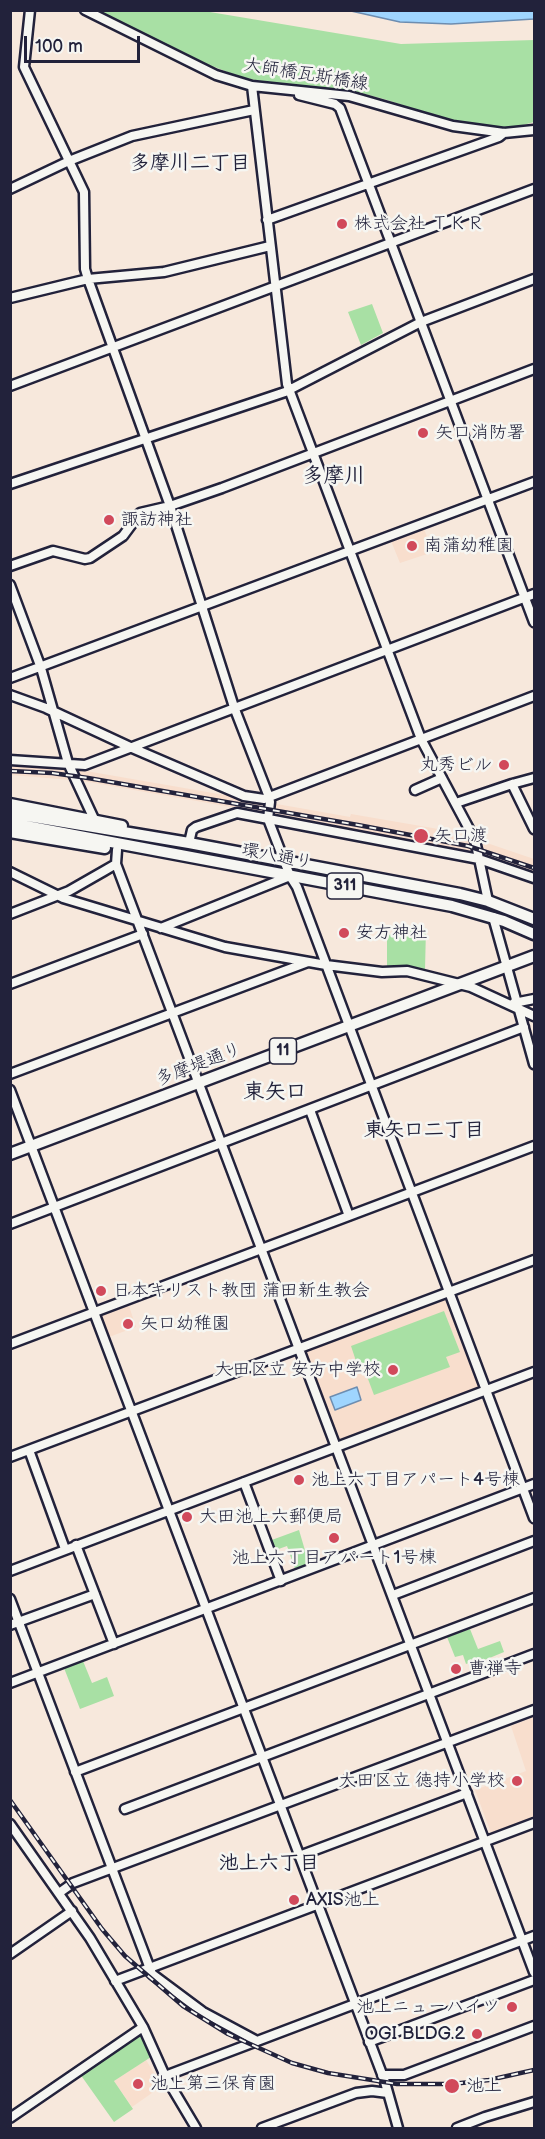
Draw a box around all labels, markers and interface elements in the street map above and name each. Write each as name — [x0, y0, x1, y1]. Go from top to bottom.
scale bar — [27, 24, 142, 62]
text: 100 m — [35, 36, 83, 57]
street label: 大師橋瓦斯橋線 — [242, 54, 370, 96]
district label: 多摩川二丁目 — [130, 152, 250, 176]
place label: 株式会社 ＴＫＲ — [354, 213, 485, 235]
marker: 株式会社 ＴＫＲ — [335, 217, 349, 231]
place label: 矢口消防署 — [435, 422, 525, 444]
marker: 矢口消防署 — [416, 426, 430, 440]
district label: 多摩川 — [303, 464, 365, 490]
place label: 諏訪神社 — [121, 509, 193, 531]
marker: 諏訪神社 — [102, 513, 116, 527]
place label: 南蒲幼稚園 — [424, 535, 514, 557]
marker: 南蒲幼稚園 — [405, 539, 419, 553]
place label: 丸秀ビル — [420, 754, 492, 776]
marker: 丸秀ビル — [497, 758, 511, 772]
place label: 矢口渡 — [434, 825, 488, 847]
marker: 矢口渡 — [412, 827, 430, 845]
street label: 環八通り — [240, 840, 314, 874]
road number: 311 — [327, 873, 363, 899]
place label: 安方神社 — [356, 922, 428, 944]
marker: 安方神社 — [337, 926, 351, 940]
road number: 11 — [270, 1038, 296, 1064]
street label: 多摩堤通り — [153, 1039, 245, 1091]
district label: 東矢口 — [244, 1080, 306, 1106]
district label: 東矢口二丁目 — [364, 1119, 484, 1143]
place label: 日本キリスト教団 蒲田新生教会 — [113, 1280, 370, 1302]
marker: 日本キリスト教団 蒲田新生教会 — [94, 1284, 108, 1298]
place label: 矢口幼稚園 — [140, 1313, 230, 1335]
marker: 矢口幼稚園 — [121, 1317, 135, 1331]
place label: 大田区立 安方中学校 — [214, 1359, 381, 1381]
marker: 大田区立 安方中学校 — [386, 1363, 400, 1377]
place label: 池上六丁目アパート4号棟 — [311, 1469, 520, 1491]
marker: 池上六丁目アパート4号棟 — [292, 1473, 306, 1487]
place label: 大田池上六郵便局 — [199, 1506, 343, 1528]
marker: 大田池上六郵便局 — [180, 1510, 194, 1524]
marker: 池上六丁目アパート1号棟 — [327, 1531, 341, 1545]
place label: 池上六丁目アパート1号棟 — [232, 1547, 436, 1569]
place label: 曹禅寺 — [468, 1658, 522, 1680]
marker: 曹禅寺 — [449, 1662, 463, 1676]
place label: 大田区立 徳持小学校 — [338, 1770, 505, 1792]
marker: 大田区立 徳持小学校 — [510, 1774, 524, 1788]
district label: 池上六丁目 — [219, 1852, 319, 1876]
place label: AXIS池上 — [306, 1889, 380, 1911]
marker: AXIS池上 — [287, 1893, 301, 1907]
place label: 池上ニューハイツ — [356, 1996, 500, 2018]
marker: 池上ニューハイツ — [505, 2000, 519, 2014]
place label: OGI BLDG.2 — [364, 2023, 465, 2045]
marker: OGI BLDG.2 — [470, 2027, 484, 2041]
place label: 池上第三保育園 — [150, 2073, 276, 2095]
place label: 池上 — [466, 2075, 502, 2097]
marker: 池上第三保育園 — [131, 2077, 145, 2091]
marker: 池上 — [443, 2077, 461, 2095]

